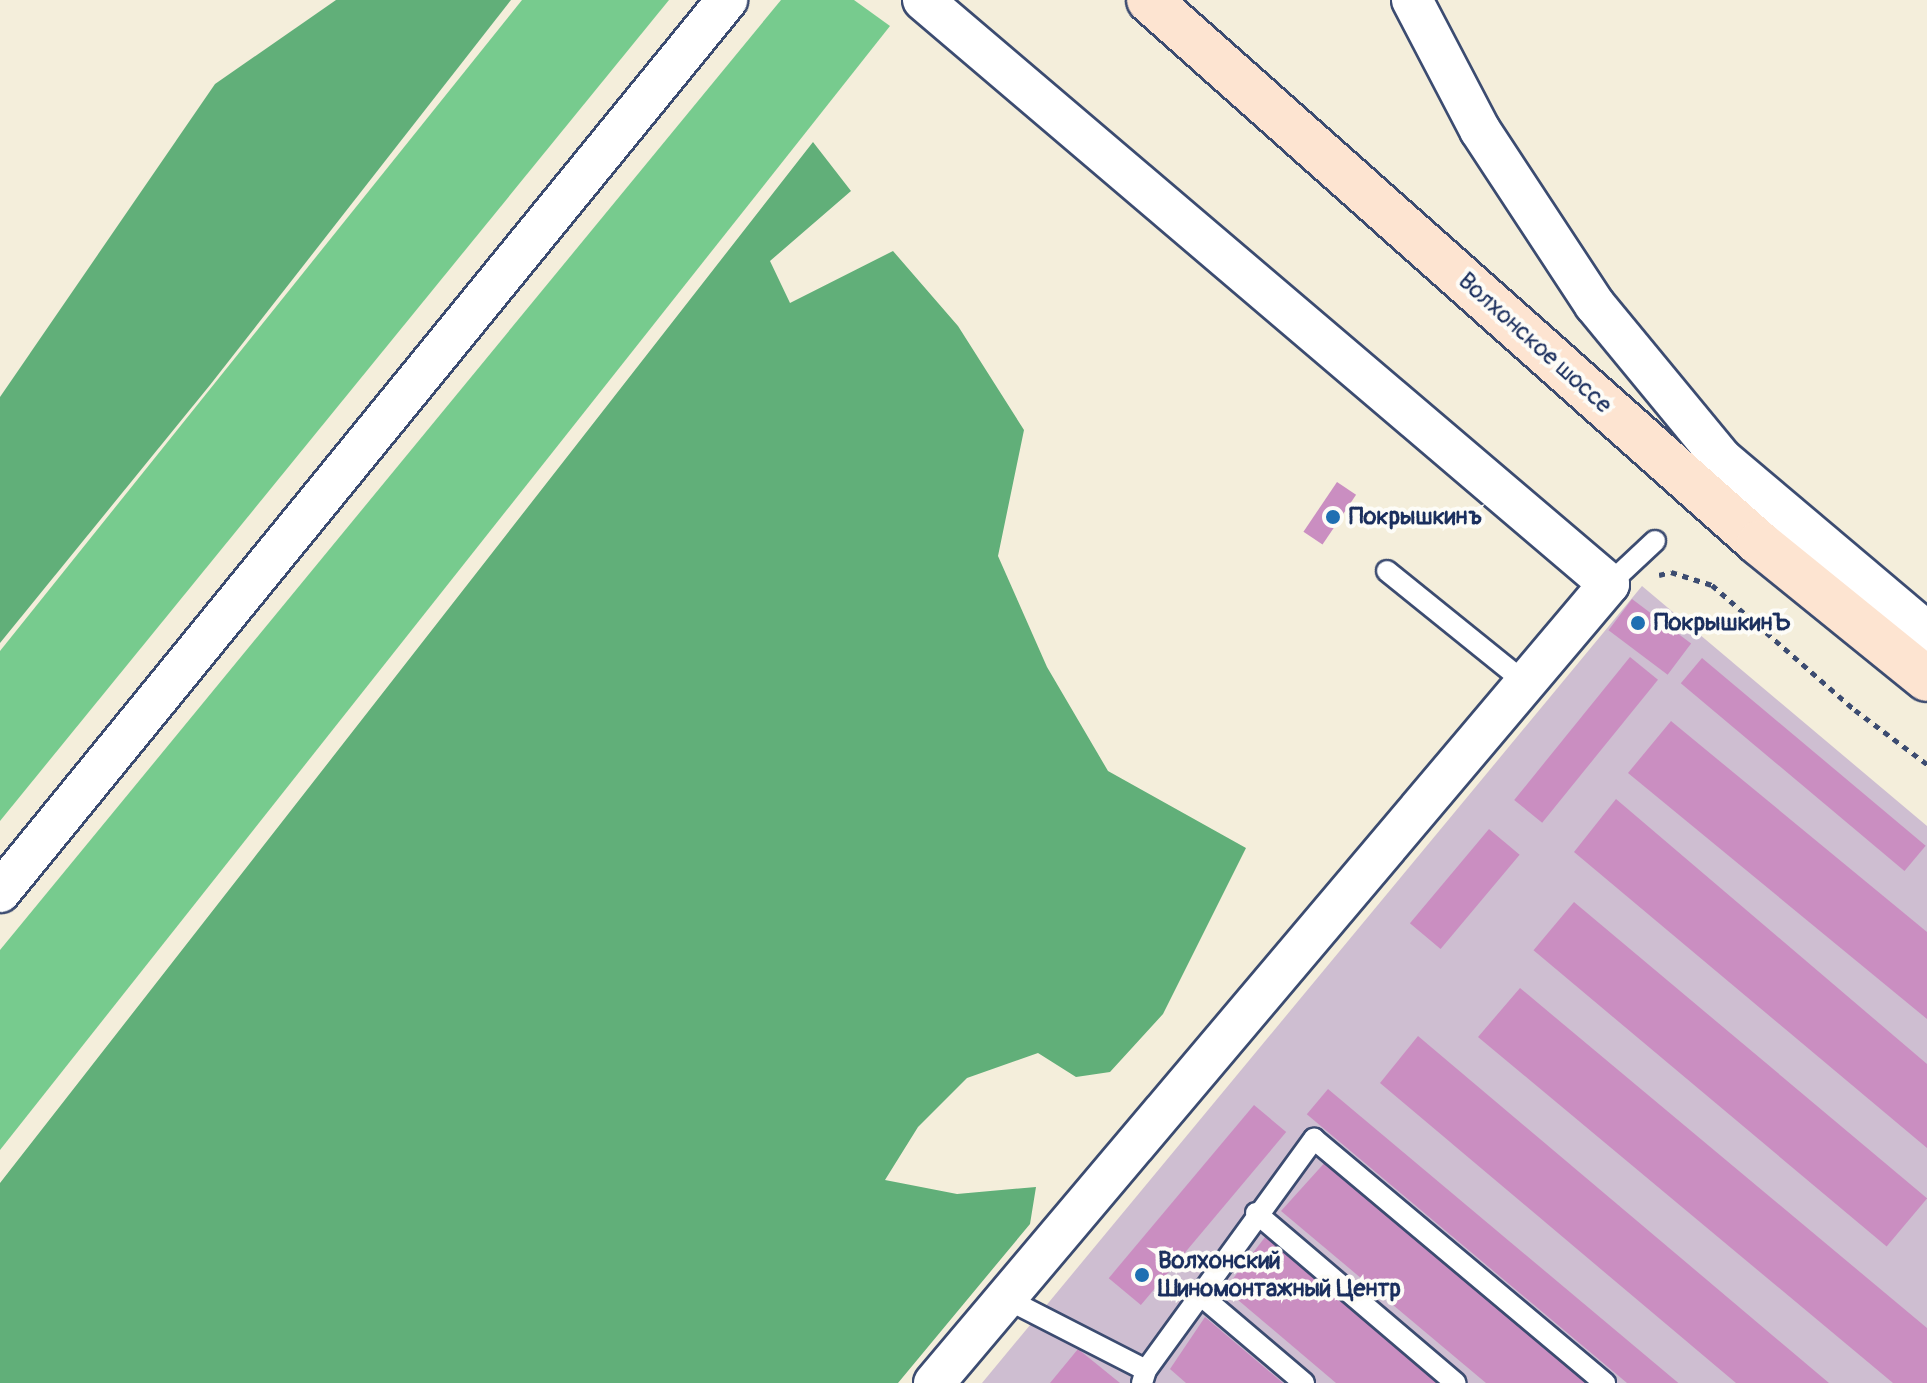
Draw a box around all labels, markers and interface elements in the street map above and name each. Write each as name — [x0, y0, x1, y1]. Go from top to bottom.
street label: Волхонское шоссе — [1452, 267, 1618, 419]
place label: Покрышкинъ — [1349, 503, 1482, 531]
marker: Покрышкинъ — [1324, 508, 1342, 526]
place label: ПокрышкинЪ — [1654, 609, 1790, 637]
marker: ПокрышкинЪ — [1629, 614, 1647, 632]
place label: Волхонский Шиномонтажный Центр — [1158, 1247, 1401, 1303]
marker: Волхонский Шиномонтажный Центр — [1133, 1266, 1151, 1284]

